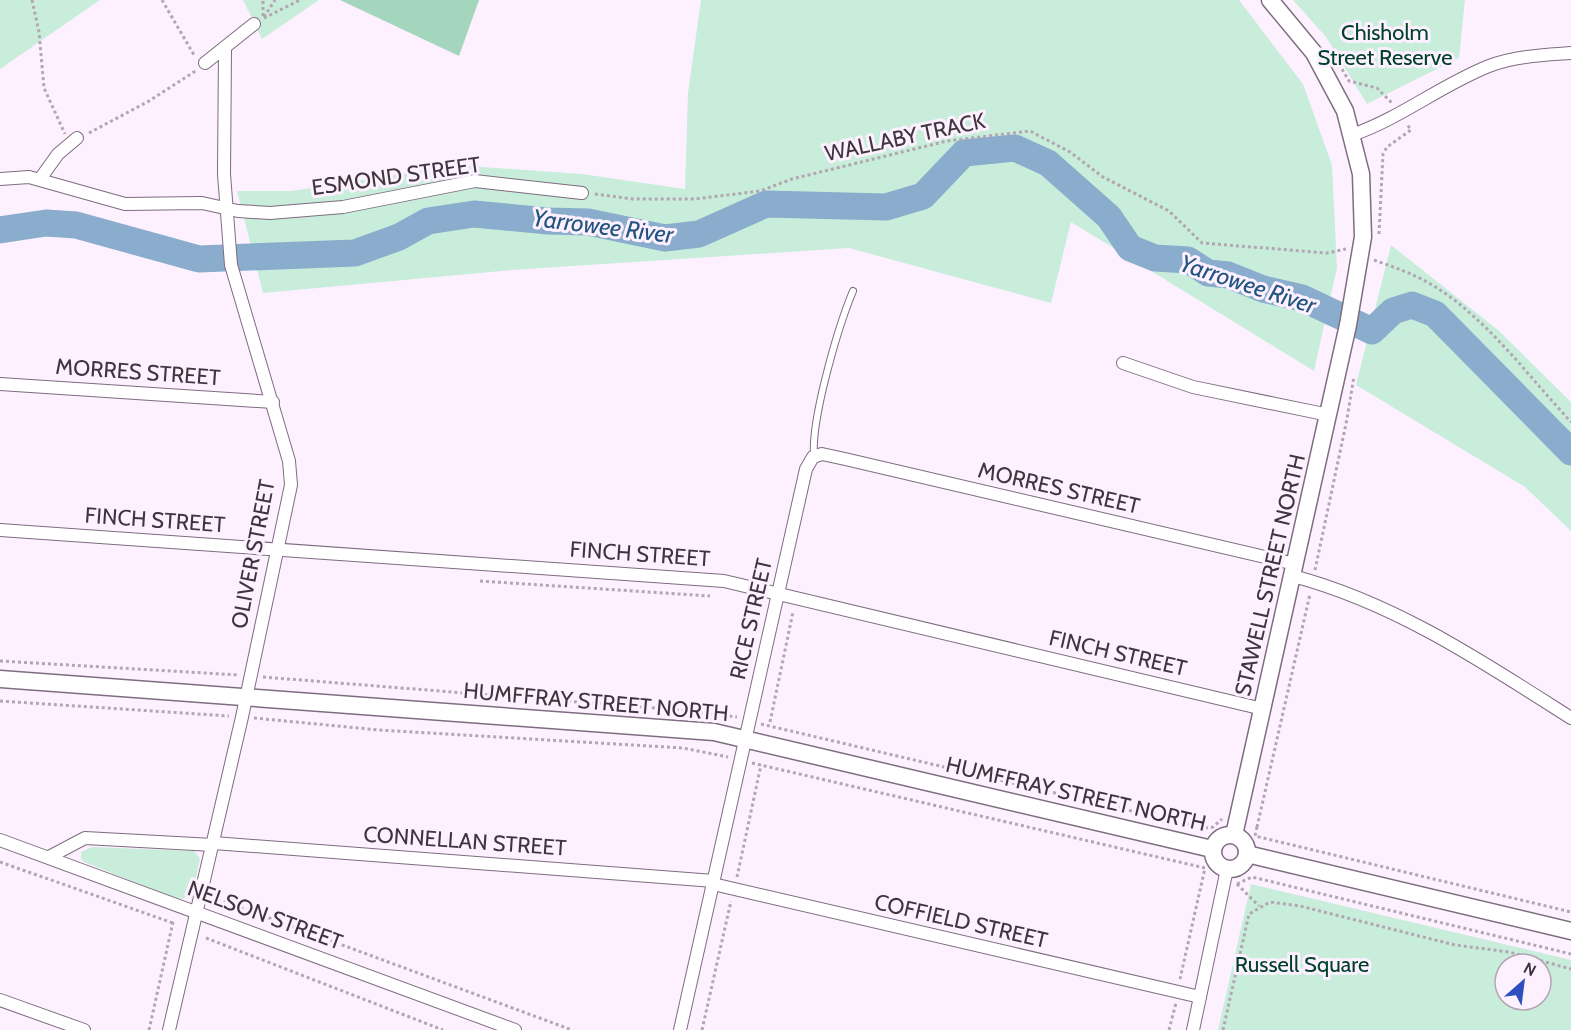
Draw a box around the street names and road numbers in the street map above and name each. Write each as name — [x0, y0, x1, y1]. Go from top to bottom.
street label: WALLABY TRACK — [822, 107, 988, 167]
street label: ESMOND STREET — [310, 151, 482, 201]
street label: MORRES STREET — [55, 353, 222, 391]
street label: STAWELL STREET NORTH — [1229, 451, 1311, 699]
street label: MORRES STREET — [976, 456, 1143, 520]
street label: OLIVER STREET — [225, 477, 281, 631]
street label: FINCH STREET — [84, 502, 226, 538]
street label: FINCH STREET — [569, 536, 711, 572]
street label: RICE STREET — [724, 556, 778, 682]
street label: FINCH STREET — [1046, 624, 1190, 682]
street label: HUMFFRAY STREET NORTH — [462, 677, 730, 727]
street label: HUMFFRAY STREET NORTH — [943, 751, 1209, 837]
street label: CONNELLAN STREET — [363, 820, 568, 862]
street label: NELSON STREET — [184, 874, 346, 956]
street label: COFFIELD STREET — [872, 888, 1050, 954]

